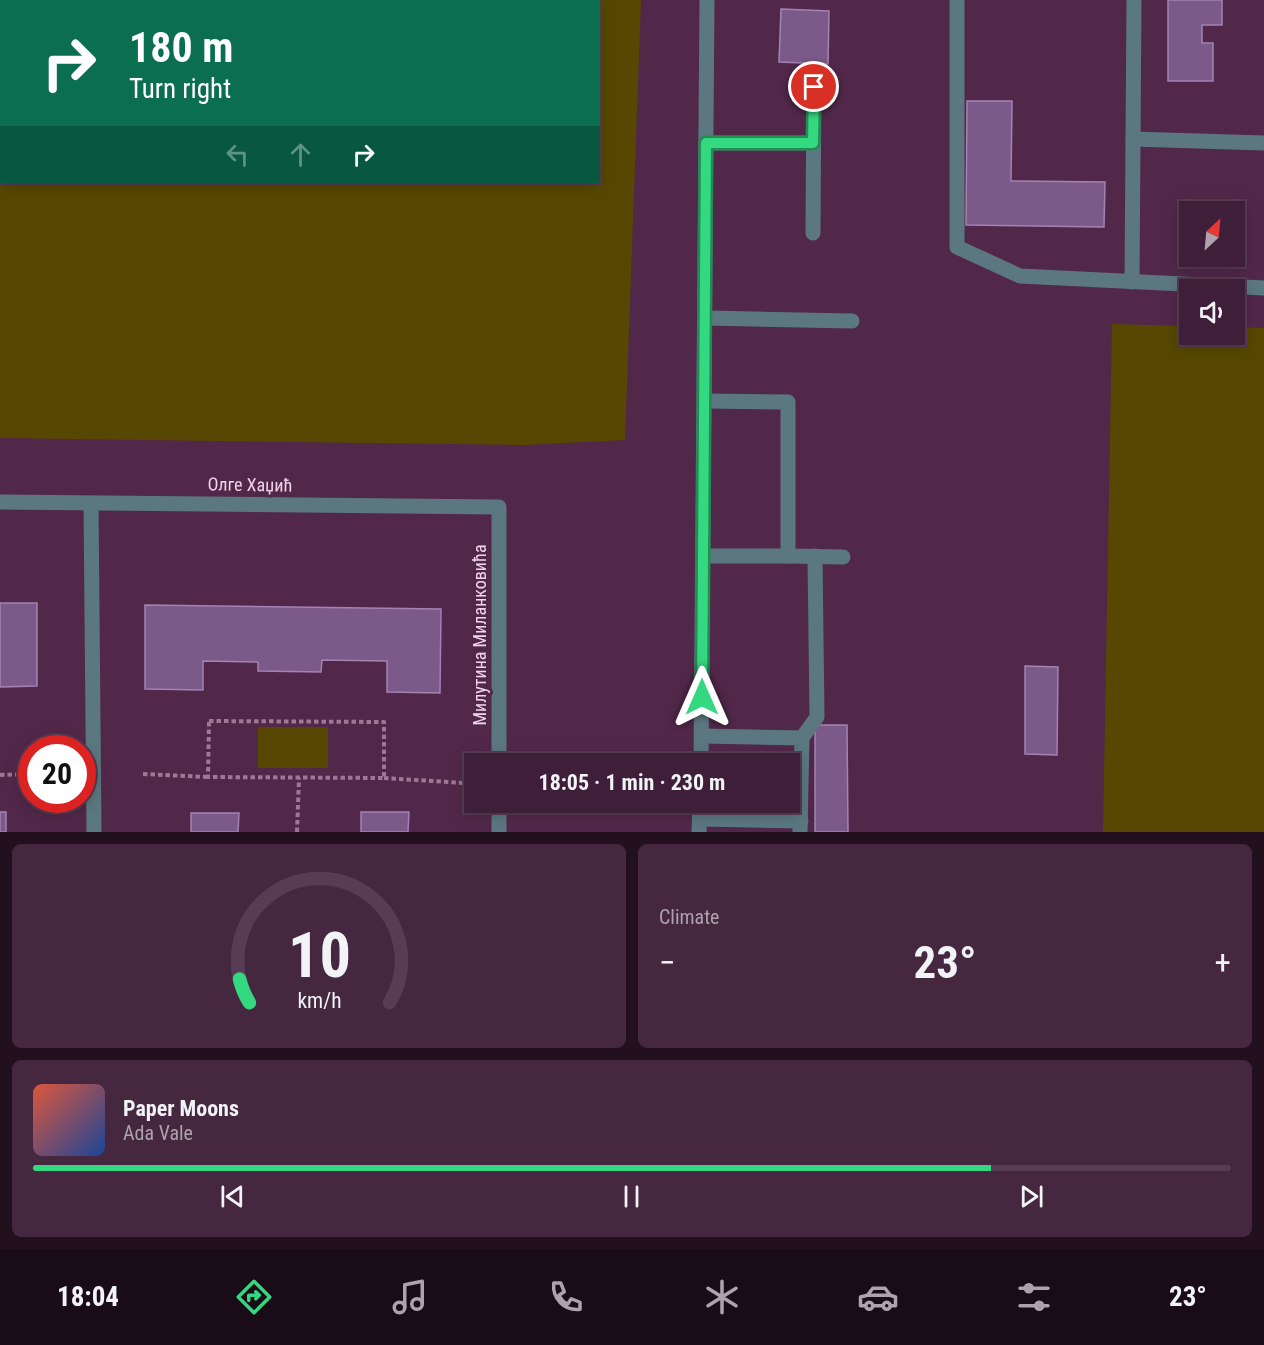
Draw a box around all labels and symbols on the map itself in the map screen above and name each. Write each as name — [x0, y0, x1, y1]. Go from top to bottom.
pin — [788, 61, 839, 112]
north arrow — [1179, 201, 1245, 267]
street label: Олге Хаџић — [207, 473, 293, 496]
street label: Милутина Миланковића — [469, 544, 490, 726]
position arrow — [670, 665, 734, 729]
speed limit sign: 20 — [18, 735, 96, 813]

